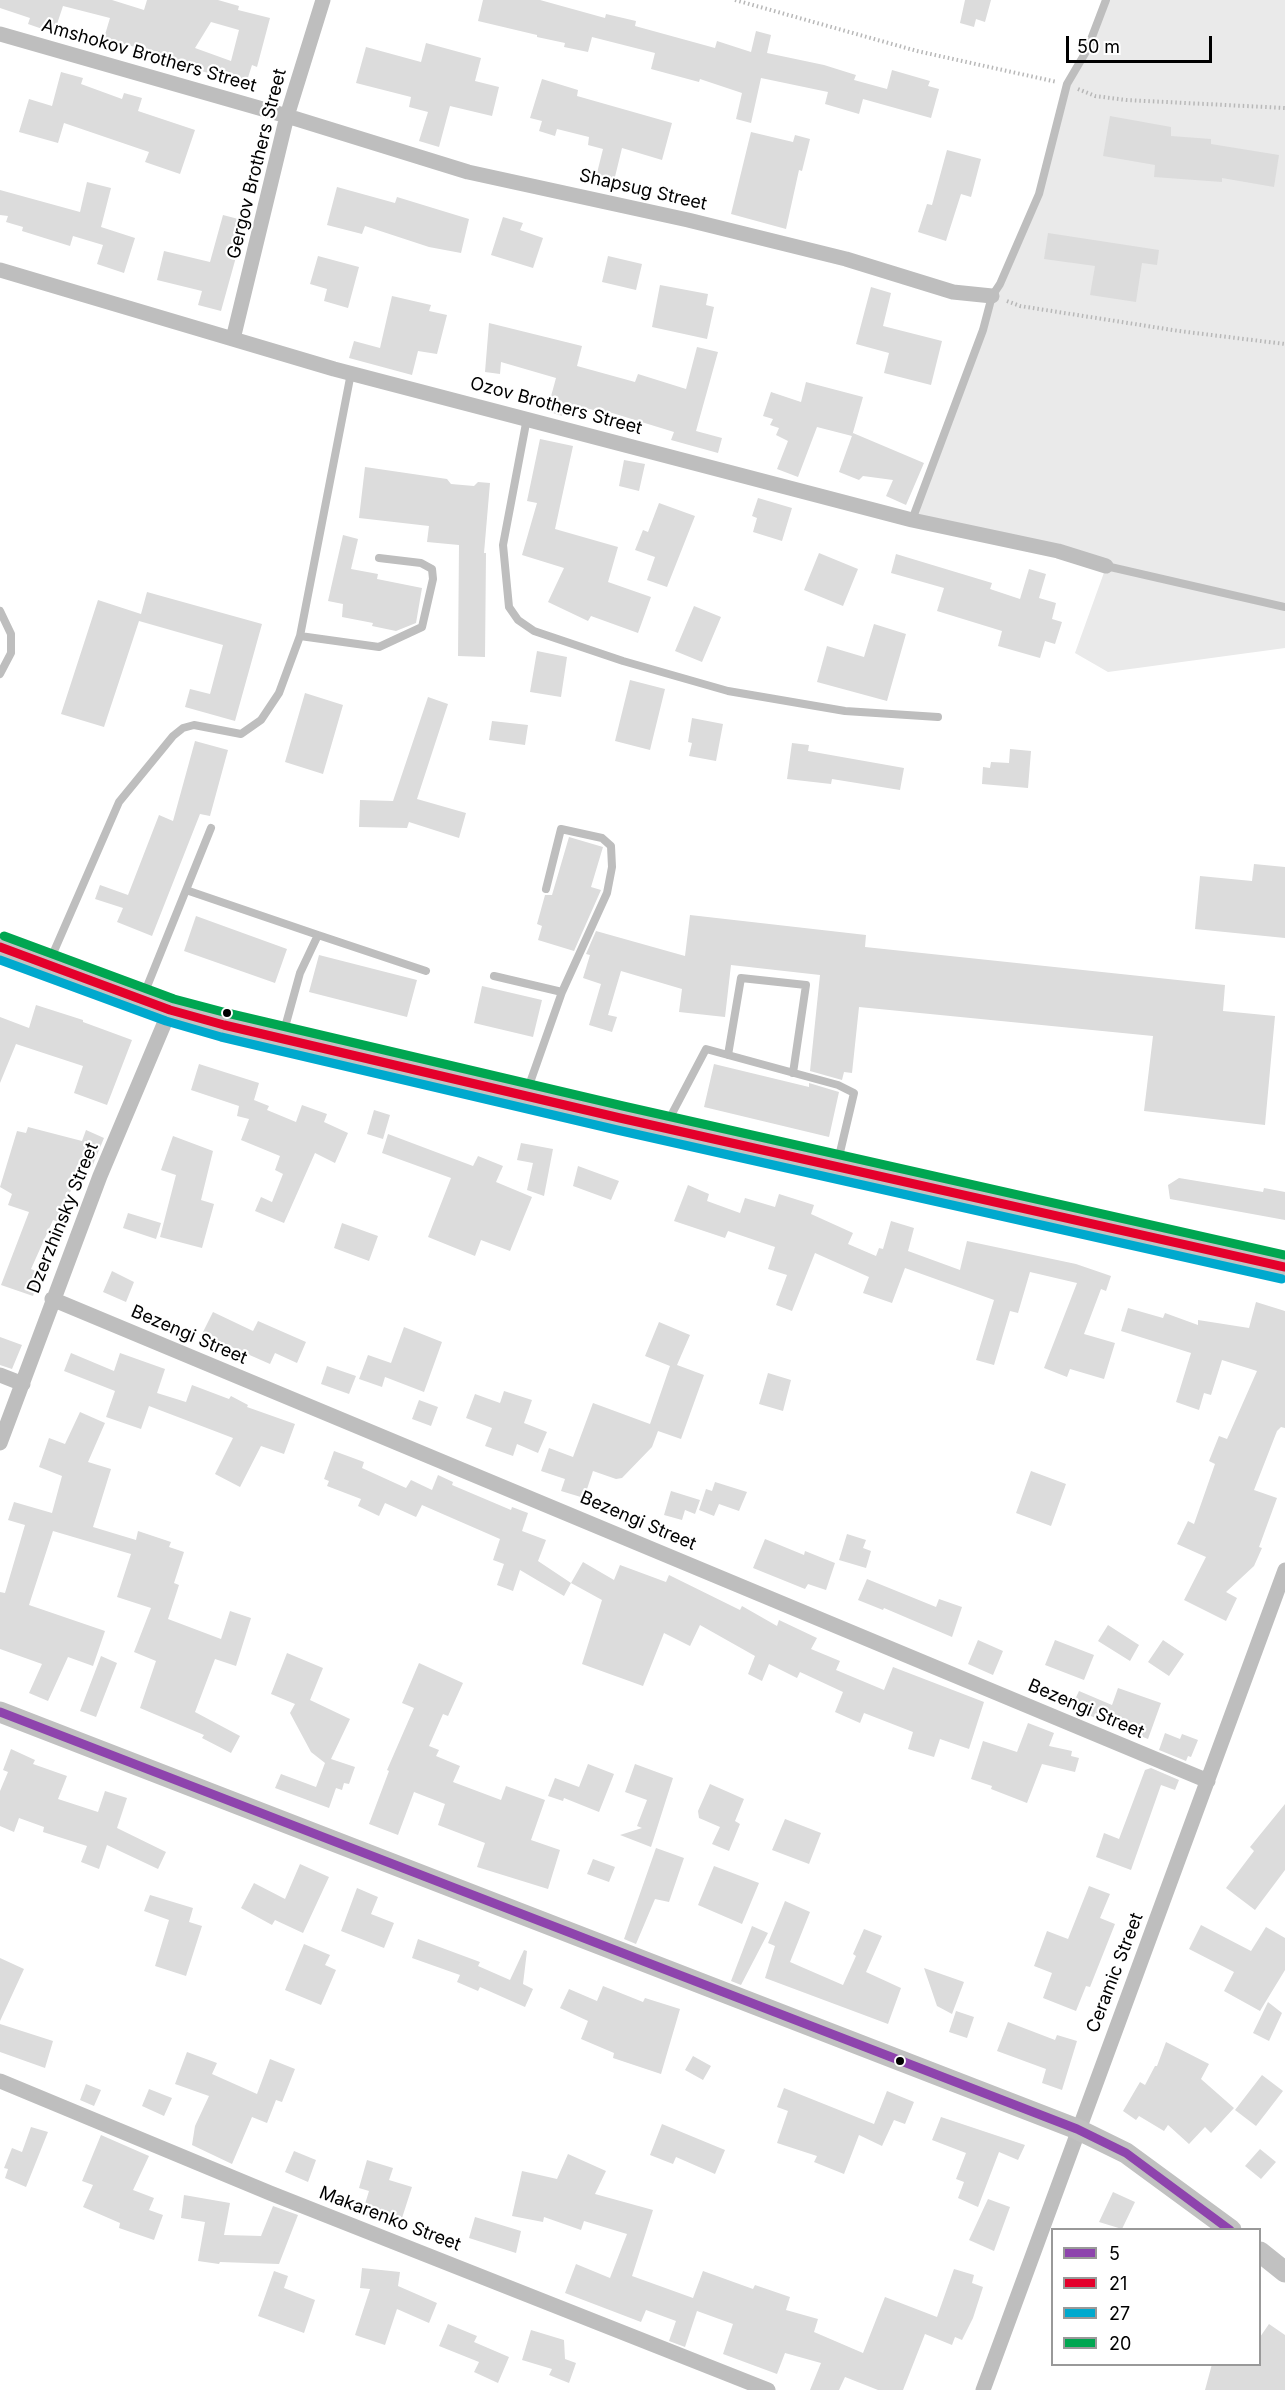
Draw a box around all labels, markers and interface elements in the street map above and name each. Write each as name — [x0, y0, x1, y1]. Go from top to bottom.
street label: Amshokov Brothers Street — [39, 15, 259, 97]
scale bar — [1069, 24, 1214, 62]
text: 50 m — [1077, 36, 1120, 57]
street label: Gergov Brothers Street — [223, 67, 291, 261]
street label: Shapsug Street — [577, 165, 709, 215]
street label: Ozov Brothers Street — [468, 373, 644, 439]
unlabelled marker — [221, 1007, 233, 1019]
street label: Dzerzhinsky Street — [23, 1139, 103, 1297]
street label: Bezengi Street — [128, 1301, 250, 1369]
street label: Bezengi Street — [577, 1487, 699, 1555]
street label: Bezengi Street — [1025, 1675, 1147, 1743]
street label: Ceramic Street — [1082, 1910, 1148, 2036]
unlabelled marker — [894, 2055, 906, 2067]
street label: Makarenko Street — [316, 2182, 464, 2256]
legend — [1051, 2228, 1261, 2366]
text: 5 — [1109, 2243, 1120, 2264]
text: 21 — [1109, 2273, 1127, 2294]
text: 27 — [1109, 2303, 1130, 2324]
text: 20 — [1109, 2333, 1131, 2354]

